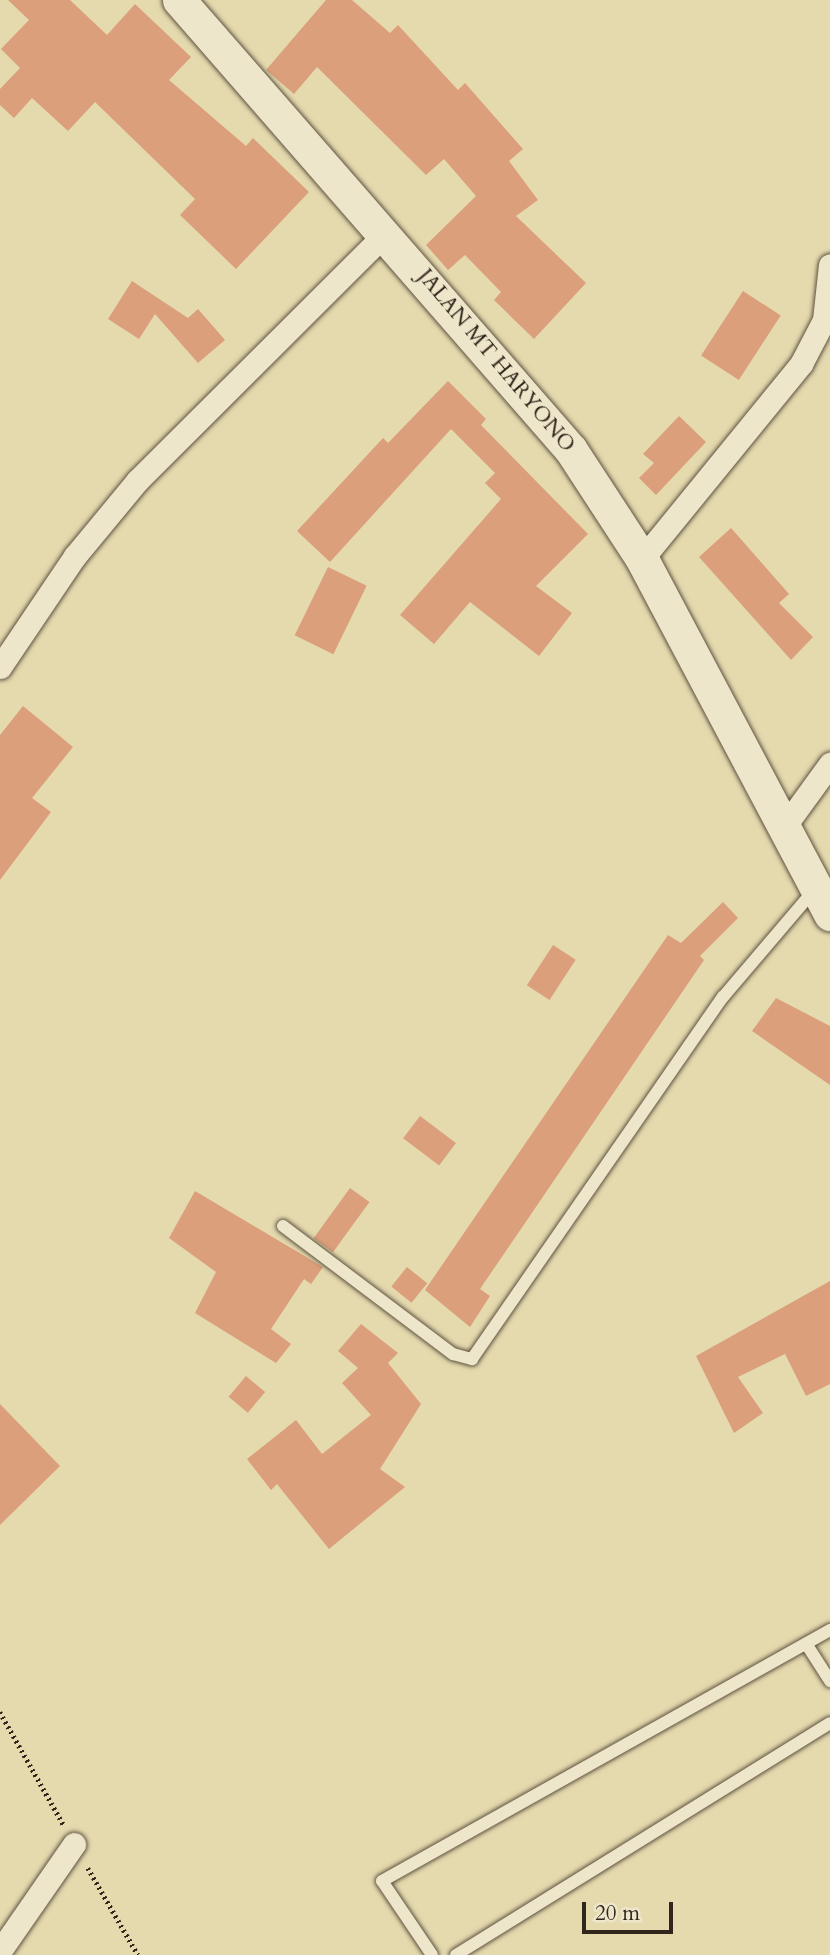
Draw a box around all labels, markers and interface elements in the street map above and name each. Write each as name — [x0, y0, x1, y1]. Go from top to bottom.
street label: JALAN MT HARYONO — [412, 264, 580, 458]
scale bar — [585, 1888, 676, 1932]
text: 20 m — [595, 1899, 640, 1928]

